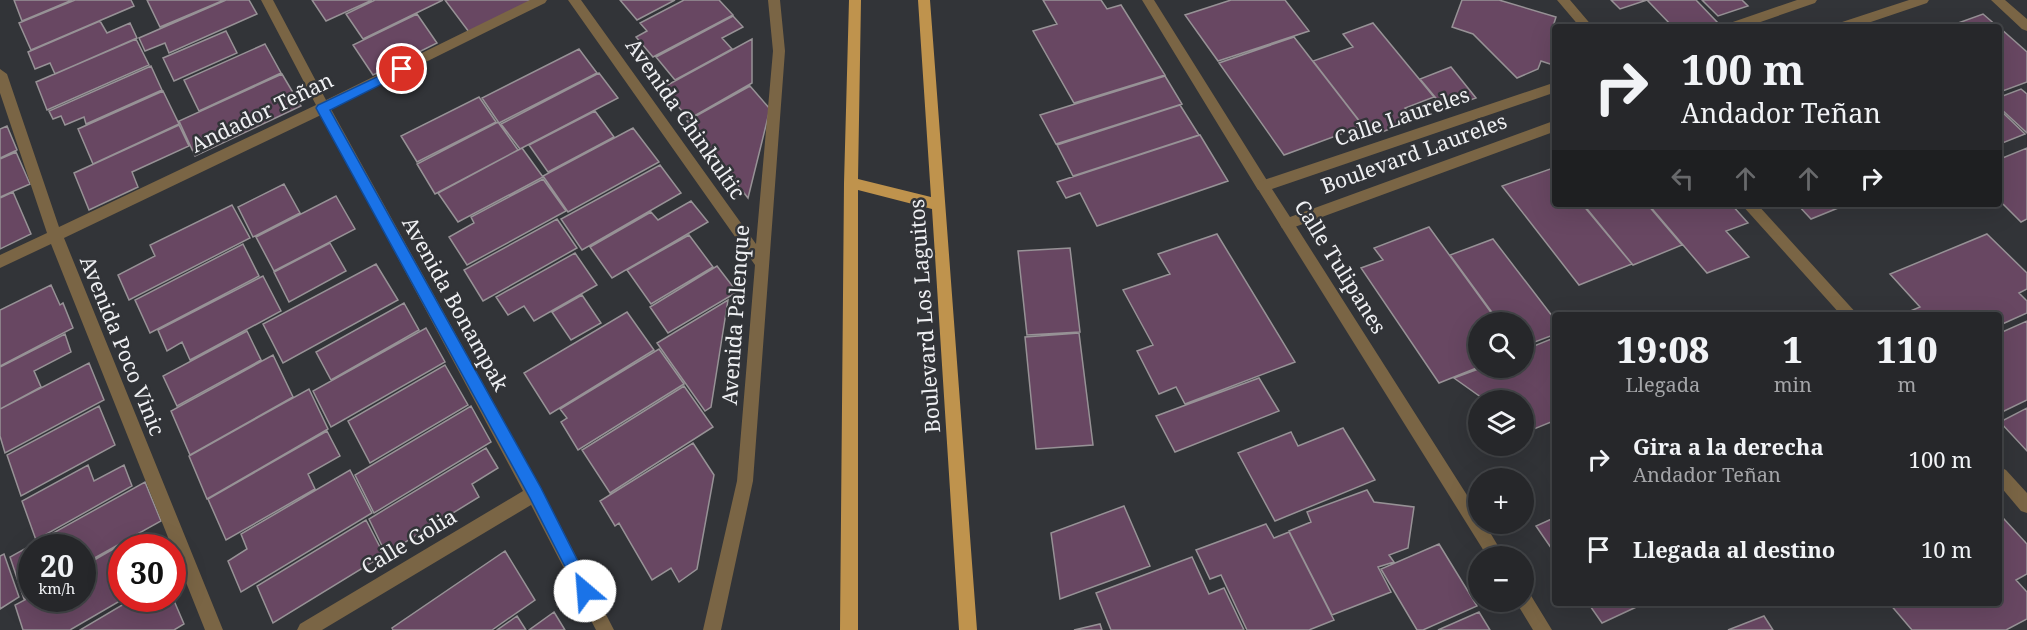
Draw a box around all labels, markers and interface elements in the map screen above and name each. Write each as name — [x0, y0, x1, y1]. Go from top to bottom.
street label: Avenida Chinkultic — [620, 32, 752, 204]
text: 100 m — [1681, 40, 1805, 97]
pin — [376, 43, 427, 94]
icon: right — [1582, 48, 1660, 126]
icon: arrive — [385, 52, 418, 85]
street label: Andador Teñan — [186, 65, 338, 159]
street label: Calle Laureles — [1330, 80, 1473, 152]
text: Andador Teñan — [1681, 94, 1881, 131]
street label: Boulevard Laureles — [1317, 106, 1510, 200]
icon: left — [1666, 162, 1699, 195]
icon: ahead — [1729, 162, 1762, 195]
icon: ahead — [1792, 162, 1825, 195]
icon: right — [1855, 162, 1888, 195]
street label: Calle Tulipanes — [1288, 194, 1393, 339]
street label: Boulevard Los Laguitos — [902, 198, 946, 434]
street label: Avenida Bonampak — [396, 211, 516, 396]
street label: Avenida Palenque — [715, 224, 755, 406]
street label: Avenida Poco Vinic — [74, 252, 172, 440]
map controls — [1468, 312, 1534, 612]
button: search — [1468, 312, 1534, 378]
text: 19:08 — [1616, 325, 1709, 374]
text: 1 — [1783, 325, 1803, 374]
text: 110 — [1876, 325, 1938, 374]
text: Llegada — [1625, 371, 1700, 398]
text: min — [1774, 371, 1812, 398]
text: m — [1898, 371, 1916, 398]
button: layers — [1468, 390, 1534, 456]
text: Gira a la derecha — [1633, 431, 1824, 461]
icon: right — [1582, 443, 1615, 476]
text: 100 m — [1909, 444, 1972, 474]
text: Andador Teñan — [1633, 461, 1781, 488]
button: + — [1468, 468, 1534, 534]
street label: Calle Golia — [356, 502, 461, 581]
icon: arrive — [1582, 533, 1615, 566]
speed limit sign: 30 — [108, 534, 186, 612]
text: Llegada al destino — [1633, 534, 1835, 564]
text: 10 m — [1921, 534, 1972, 564]
text: 20 — [40, 545, 74, 586]
button: − — [1468, 546, 1534, 612]
position arrow — [553, 559, 617, 623]
text: km/h — [39, 578, 75, 598]

